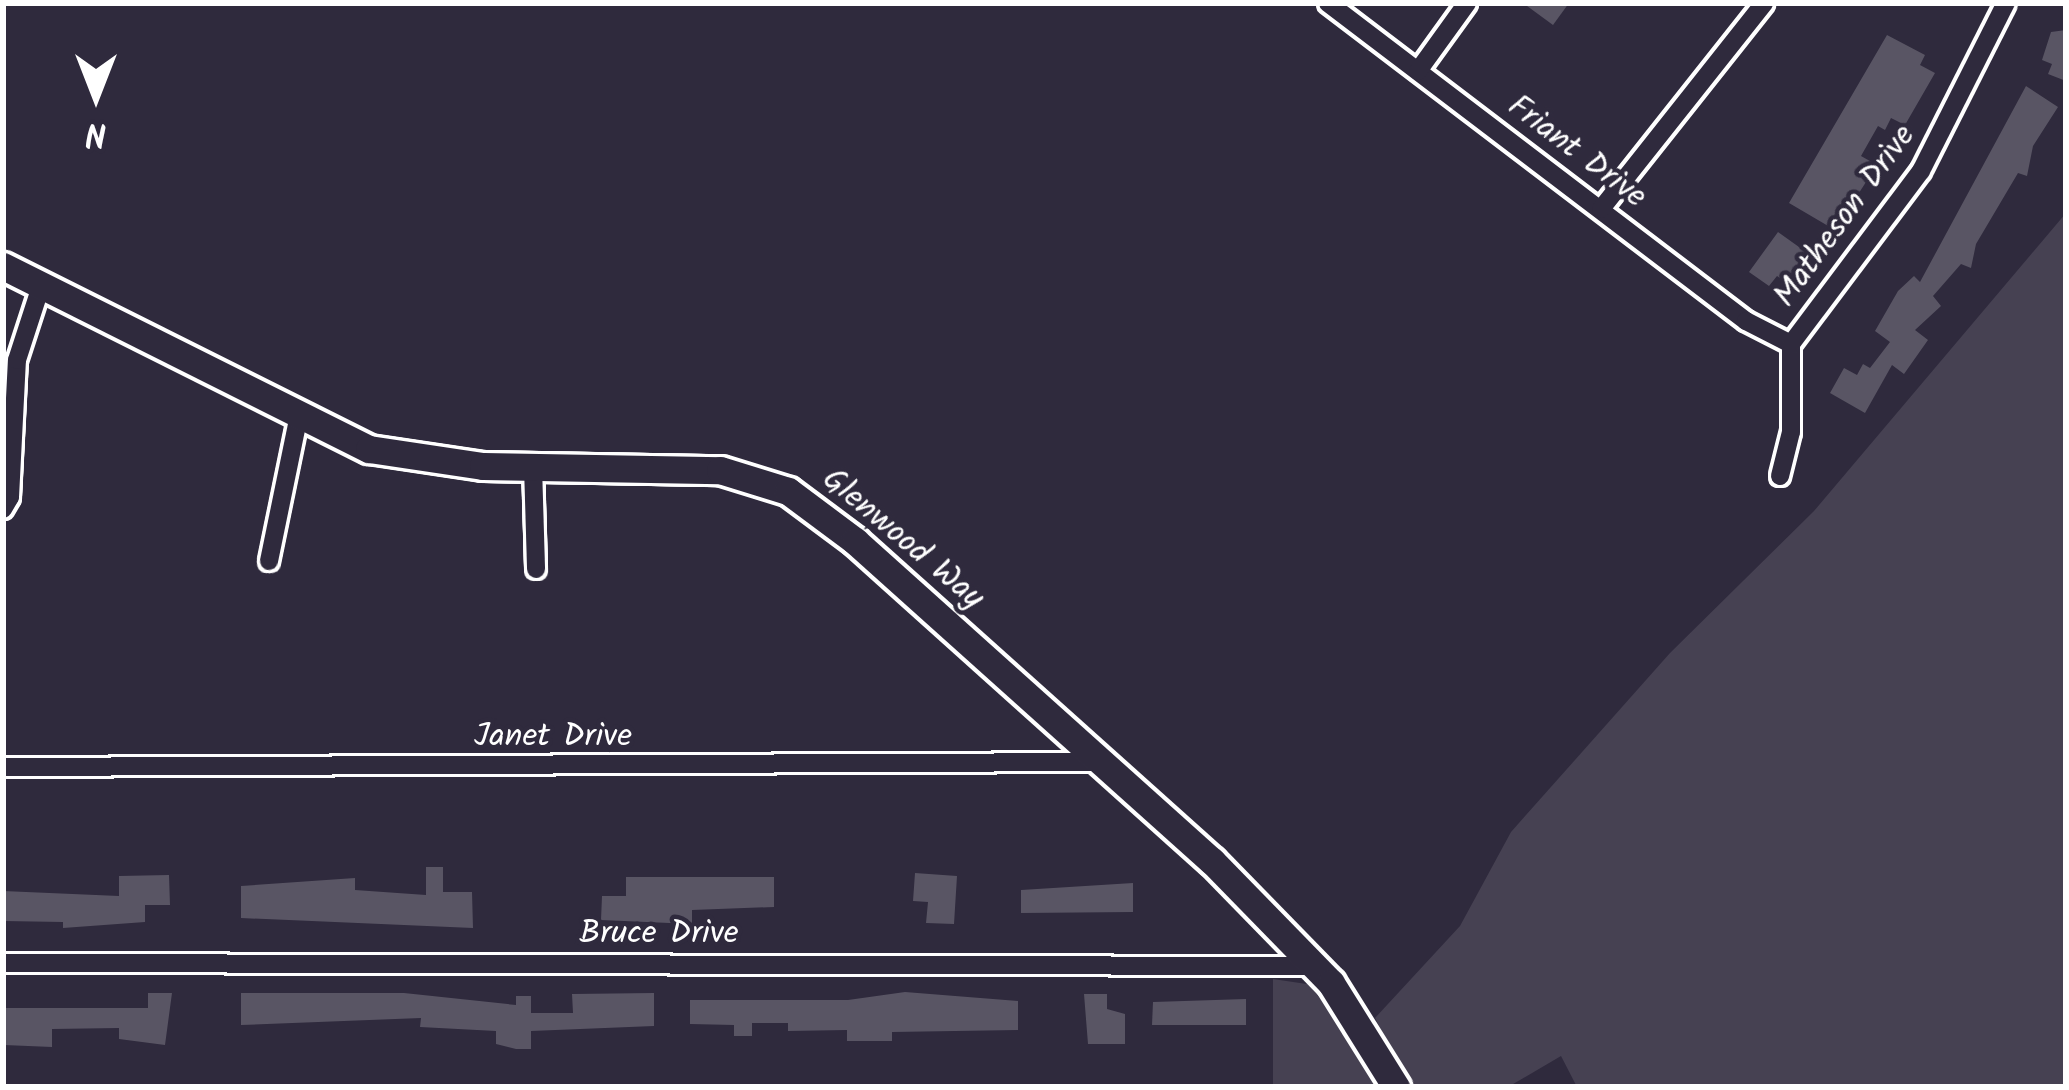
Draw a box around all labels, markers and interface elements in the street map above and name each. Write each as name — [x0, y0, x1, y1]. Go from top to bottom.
north arrow — [36, 36, 156, 156]
street label: Friant Drive — [1499, 88, 1653, 218]
text: N — [86, 106, 106, 159]
street label: Matheson Drive — [1767, 118, 1925, 316]
street label: Glenwood Way — [813, 461, 991, 619]
street label: Janet Drive — [474, 718, 632, 758]
street label: Bruce Drive — [579, 915, 739, 955]

